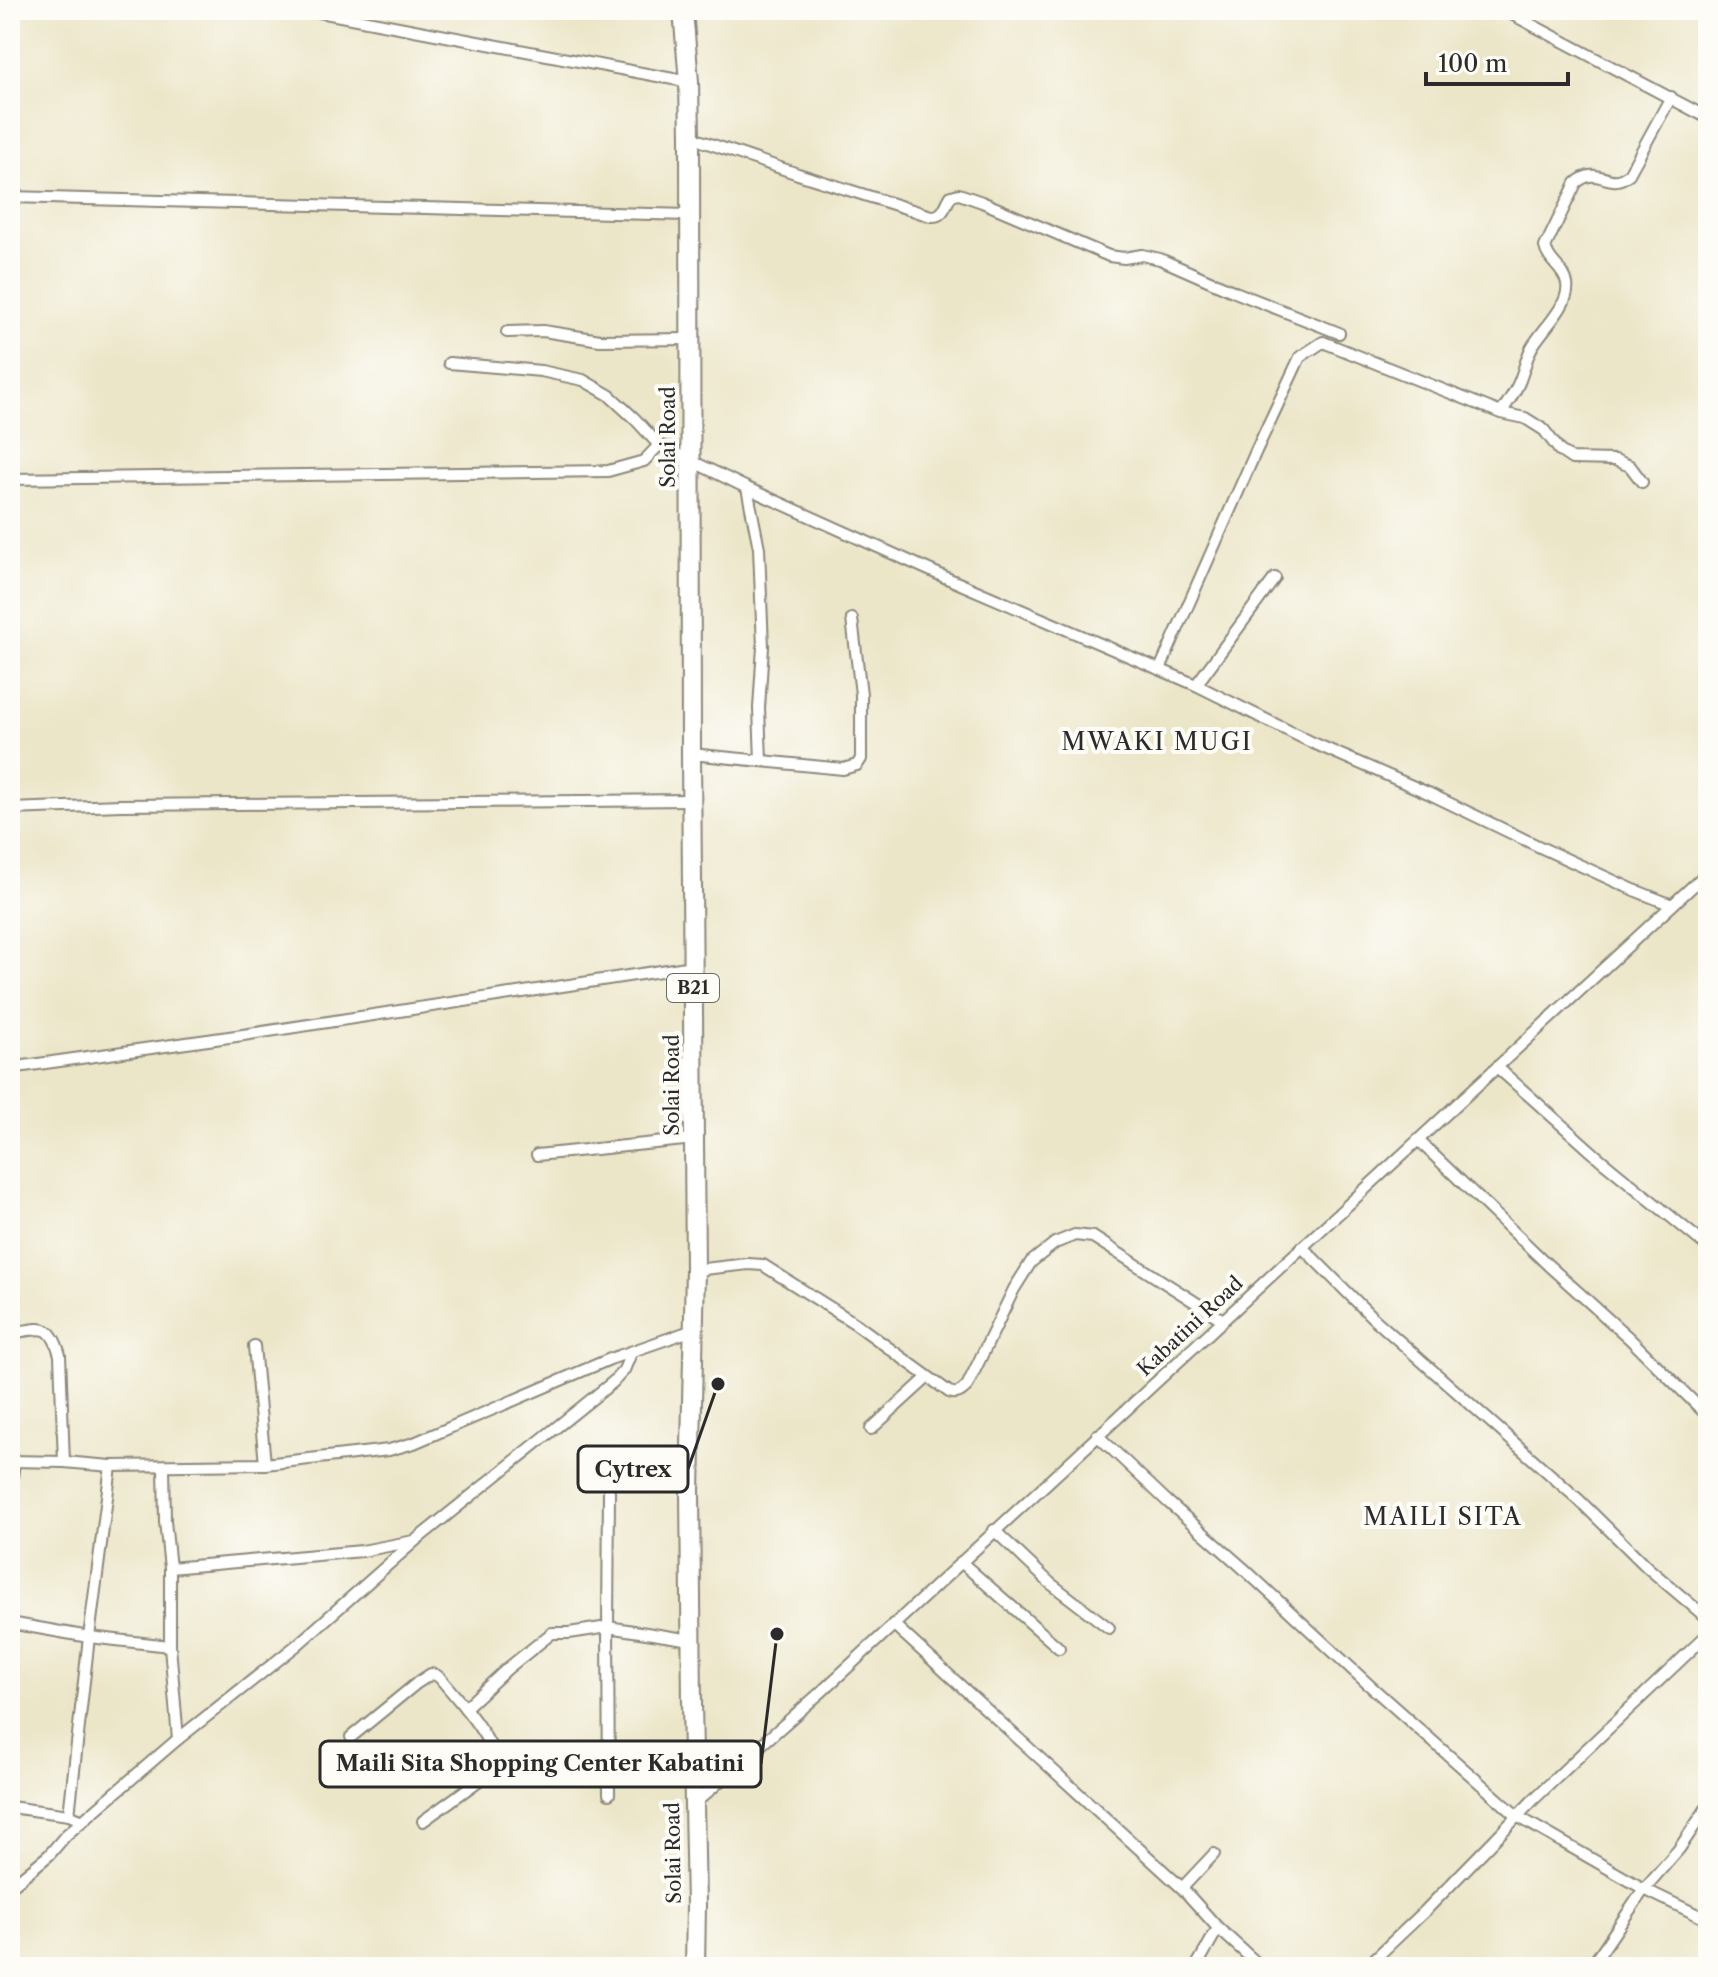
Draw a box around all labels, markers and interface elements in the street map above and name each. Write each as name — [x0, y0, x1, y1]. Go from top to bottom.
scale bar — [1426, 36, 1568, 86]
text: 100 m — [1438, 49, 1507, 78]
street label: Solai Road — [656, 386, 680, 488]
district label: MWAKI MUGI — [1061, 727, 1253, 756]
road number: B21 — [667, 974, 719, 1002]
street label: Solai Road — [660, 1034, 684, 1136]
street label: Kabatini Road — [1132, 1271, 1248, 1381]
callout: Cytrex — [578, 1446, 688, 1492]
text: Cytrex — [594, 1456, 672, 1483]
district label: MAILI SITA — [1363, 1502, 1523, 1531]
callout: Maili Sita Shopping Center Kabatini — [320, 1741, 761, 1787]
text: Maili Sita Shopping Center Kabatini — [336, 1750, 744, 1777]
street label: Solai Road — [660, 1802, 686, 1904]

